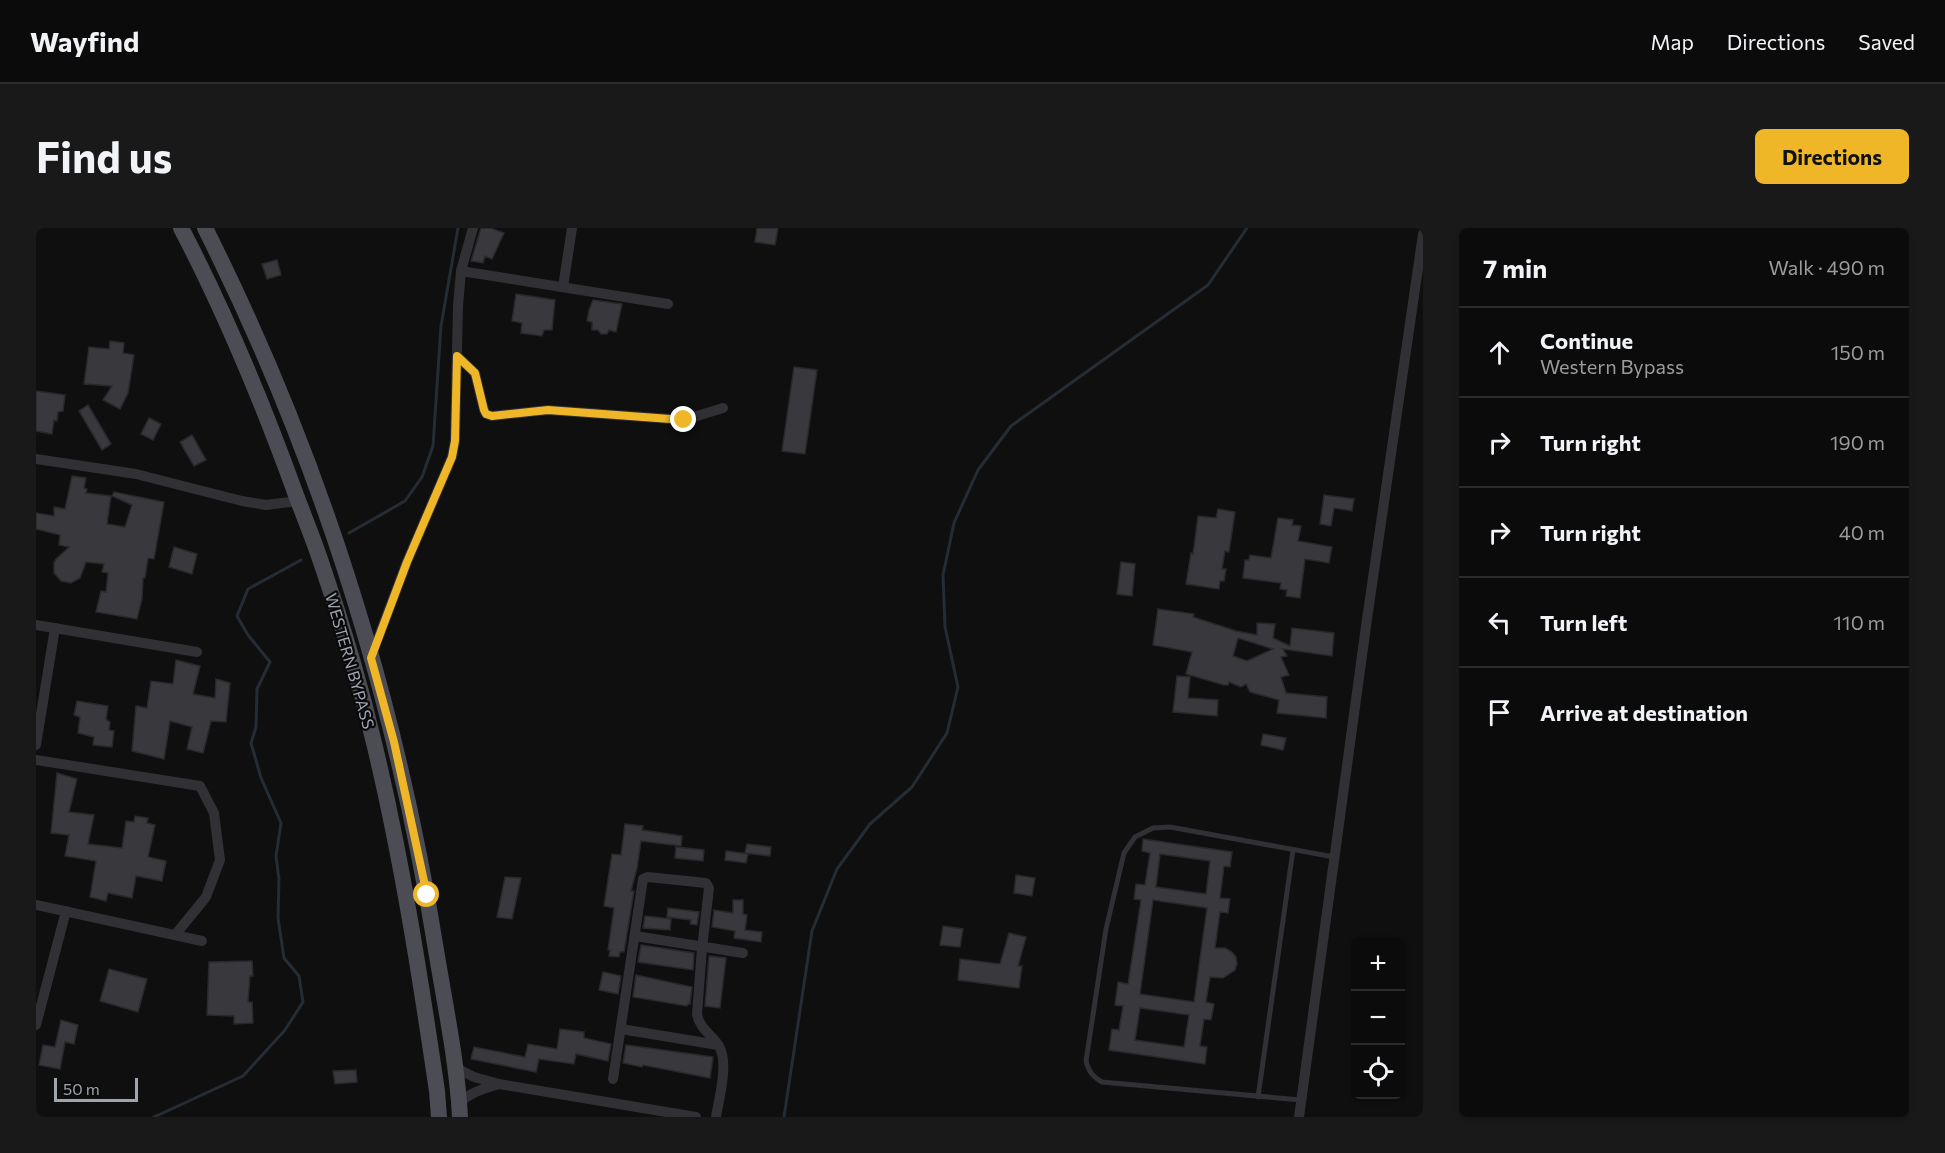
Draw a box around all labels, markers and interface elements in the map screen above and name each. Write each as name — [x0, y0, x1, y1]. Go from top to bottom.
text: Wayfind — [30, 24, 139, 58]
text: Map — [1651, 29, 1694, 54]
text: Directions — [1727, 29, 1825, 54]
text: Saved — [1858, 29, 1915, 54]
button: Directions — [1755, 129, 1909, 184]
text: Find us — [36, 130, 172, 182]
text: 7 min — [1483, 252, 1547, 283]
text: Walk · 490 m — [1768, 255, 1885, 279]
text: Continue — [1540, 327, 1633, 354]
icon: ahead — [1483, 336, 1516, 369]
text: 150 m — [1831, 340, 1885, 364]
text: Western Bypass — [1540, 354, 1684, 378]
route end — [670, 406, 696, 432]
icon: right — [1483, 426, 1516, 459]
text: Turn right — [1540, 429, 1641, 456]
text: 190 m — [1830, 430, 1885, 454]
icon: right — [1483, 516, 1516, 549]
text: Turn right — [1540, 519, 1641, 546]
text: 40 m — [1839, 520, 1885, 544]
street label: WESTERN BYPASS — [322, 591, 379, 731]
icon: left — [1483, 606, 1516, 639]
text: Turn left — [1540, 609, 1627, 636]
text: 110 m — [1834, 610, 1885, 634]
icon: arrive — [1483, 696, 1516, 729]
text: Arrive at destination — [1540, 699, 1748, 726]
route start — [413, 881, 439, 907]
map controls — [1351, 937, 1405, 1099]
button: + — [1351, 937, 1405, 991]
button: − — [1351, 991, 1405, 1045]
button: locate — [1351, 1045, 1405, 1099]
scale bar — [54, 1075, 138, 1102]
text: 50 m — [63, 1079, 100, 1098]

